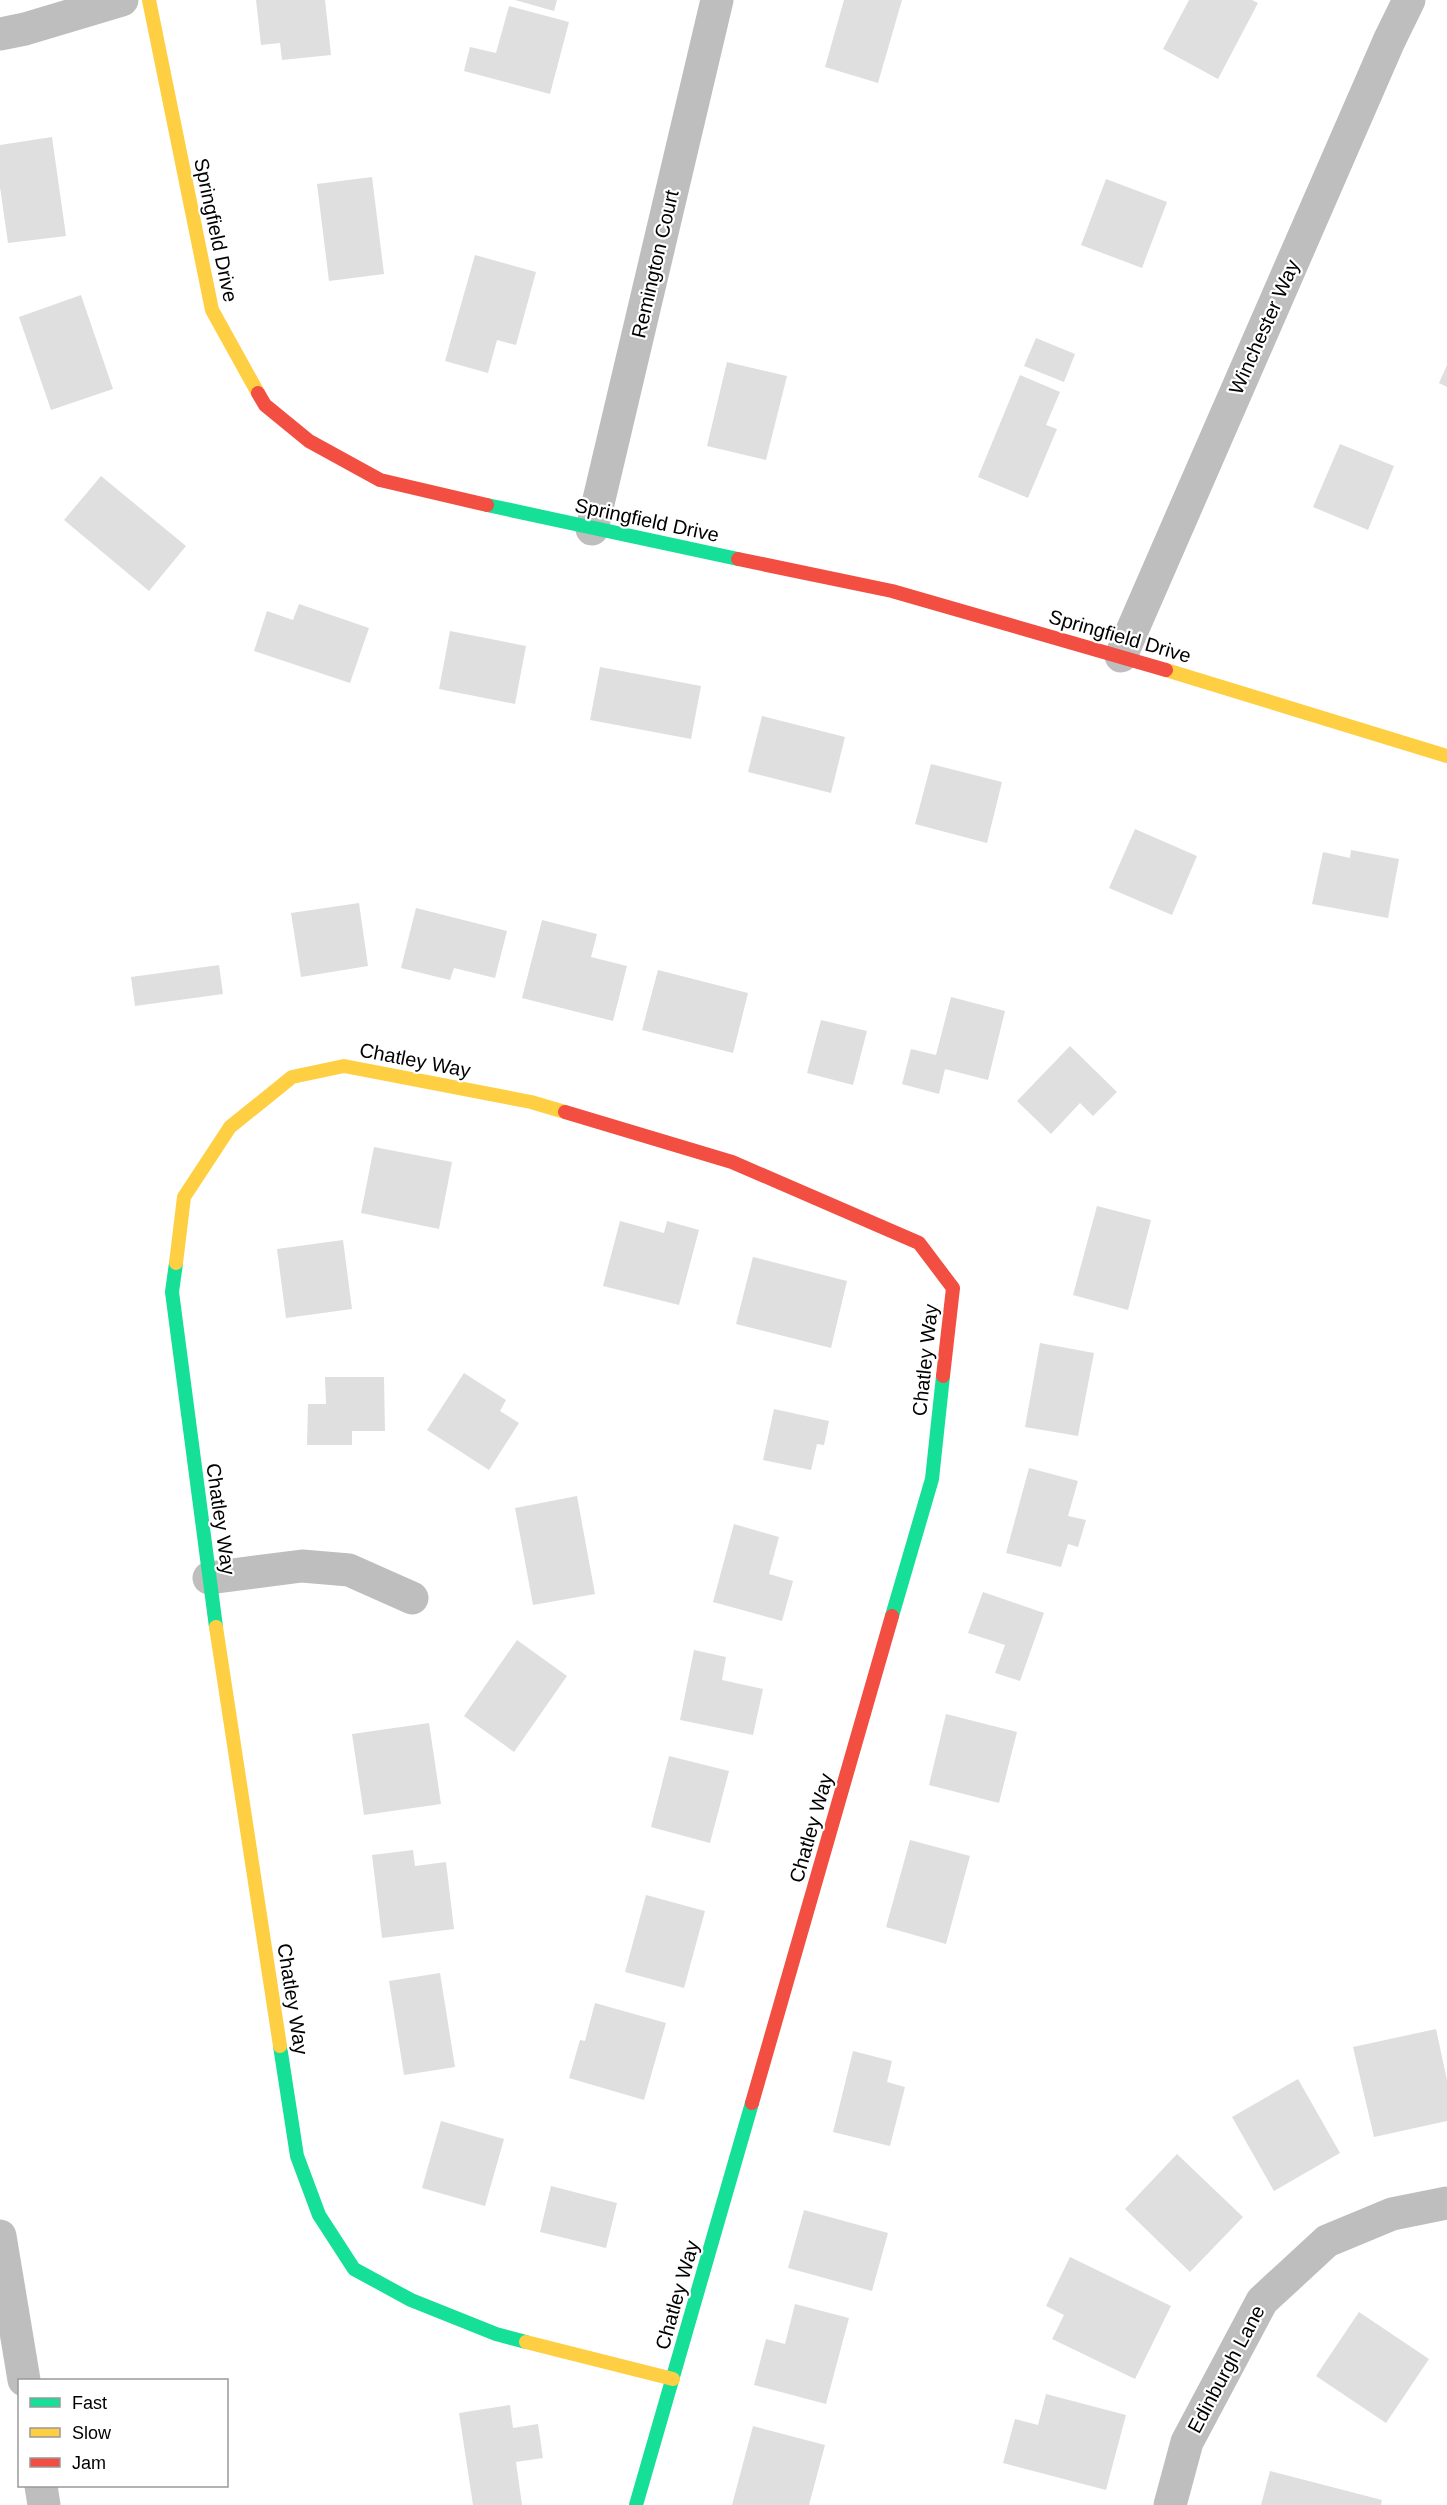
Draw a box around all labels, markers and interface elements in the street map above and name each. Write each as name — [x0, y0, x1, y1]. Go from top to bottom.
street label: Springfield Drive — [190, 156, 242, 304]
street label: Remington Court — [627, 187, 683, 340]
street label: Winchester Way — [1224, 256, 1304, 398]
street label: Springfield Drive — [573, 494, 721, 546]
street label: Springfield Drive — [1046, 605, 1194, 667]
street label: Chatley Way — [358, 1038, 472, 1082]
street label: Chatley Way — [908, 1303, 942, 1417]
street label: Chatley Way — [202, 1462, 240, 1576]
street label: Chatley Way — [785, 1771, 837, 1885]
street label: Chatley Way — [273, 1942, 313, 2056]
street label: Chatley Way — [651, 2238, 703, 2352]
street label: Edinburgh Lane — [1183, 2301, 1269, 2437]
legend — [18, 2379, 228, 2487]
text: Fast — [72, 2393, 107, 2413]
text: Slow — [72, 2423, 112, 2443]
text: Jam — [72, 2453, 106, 2473]

